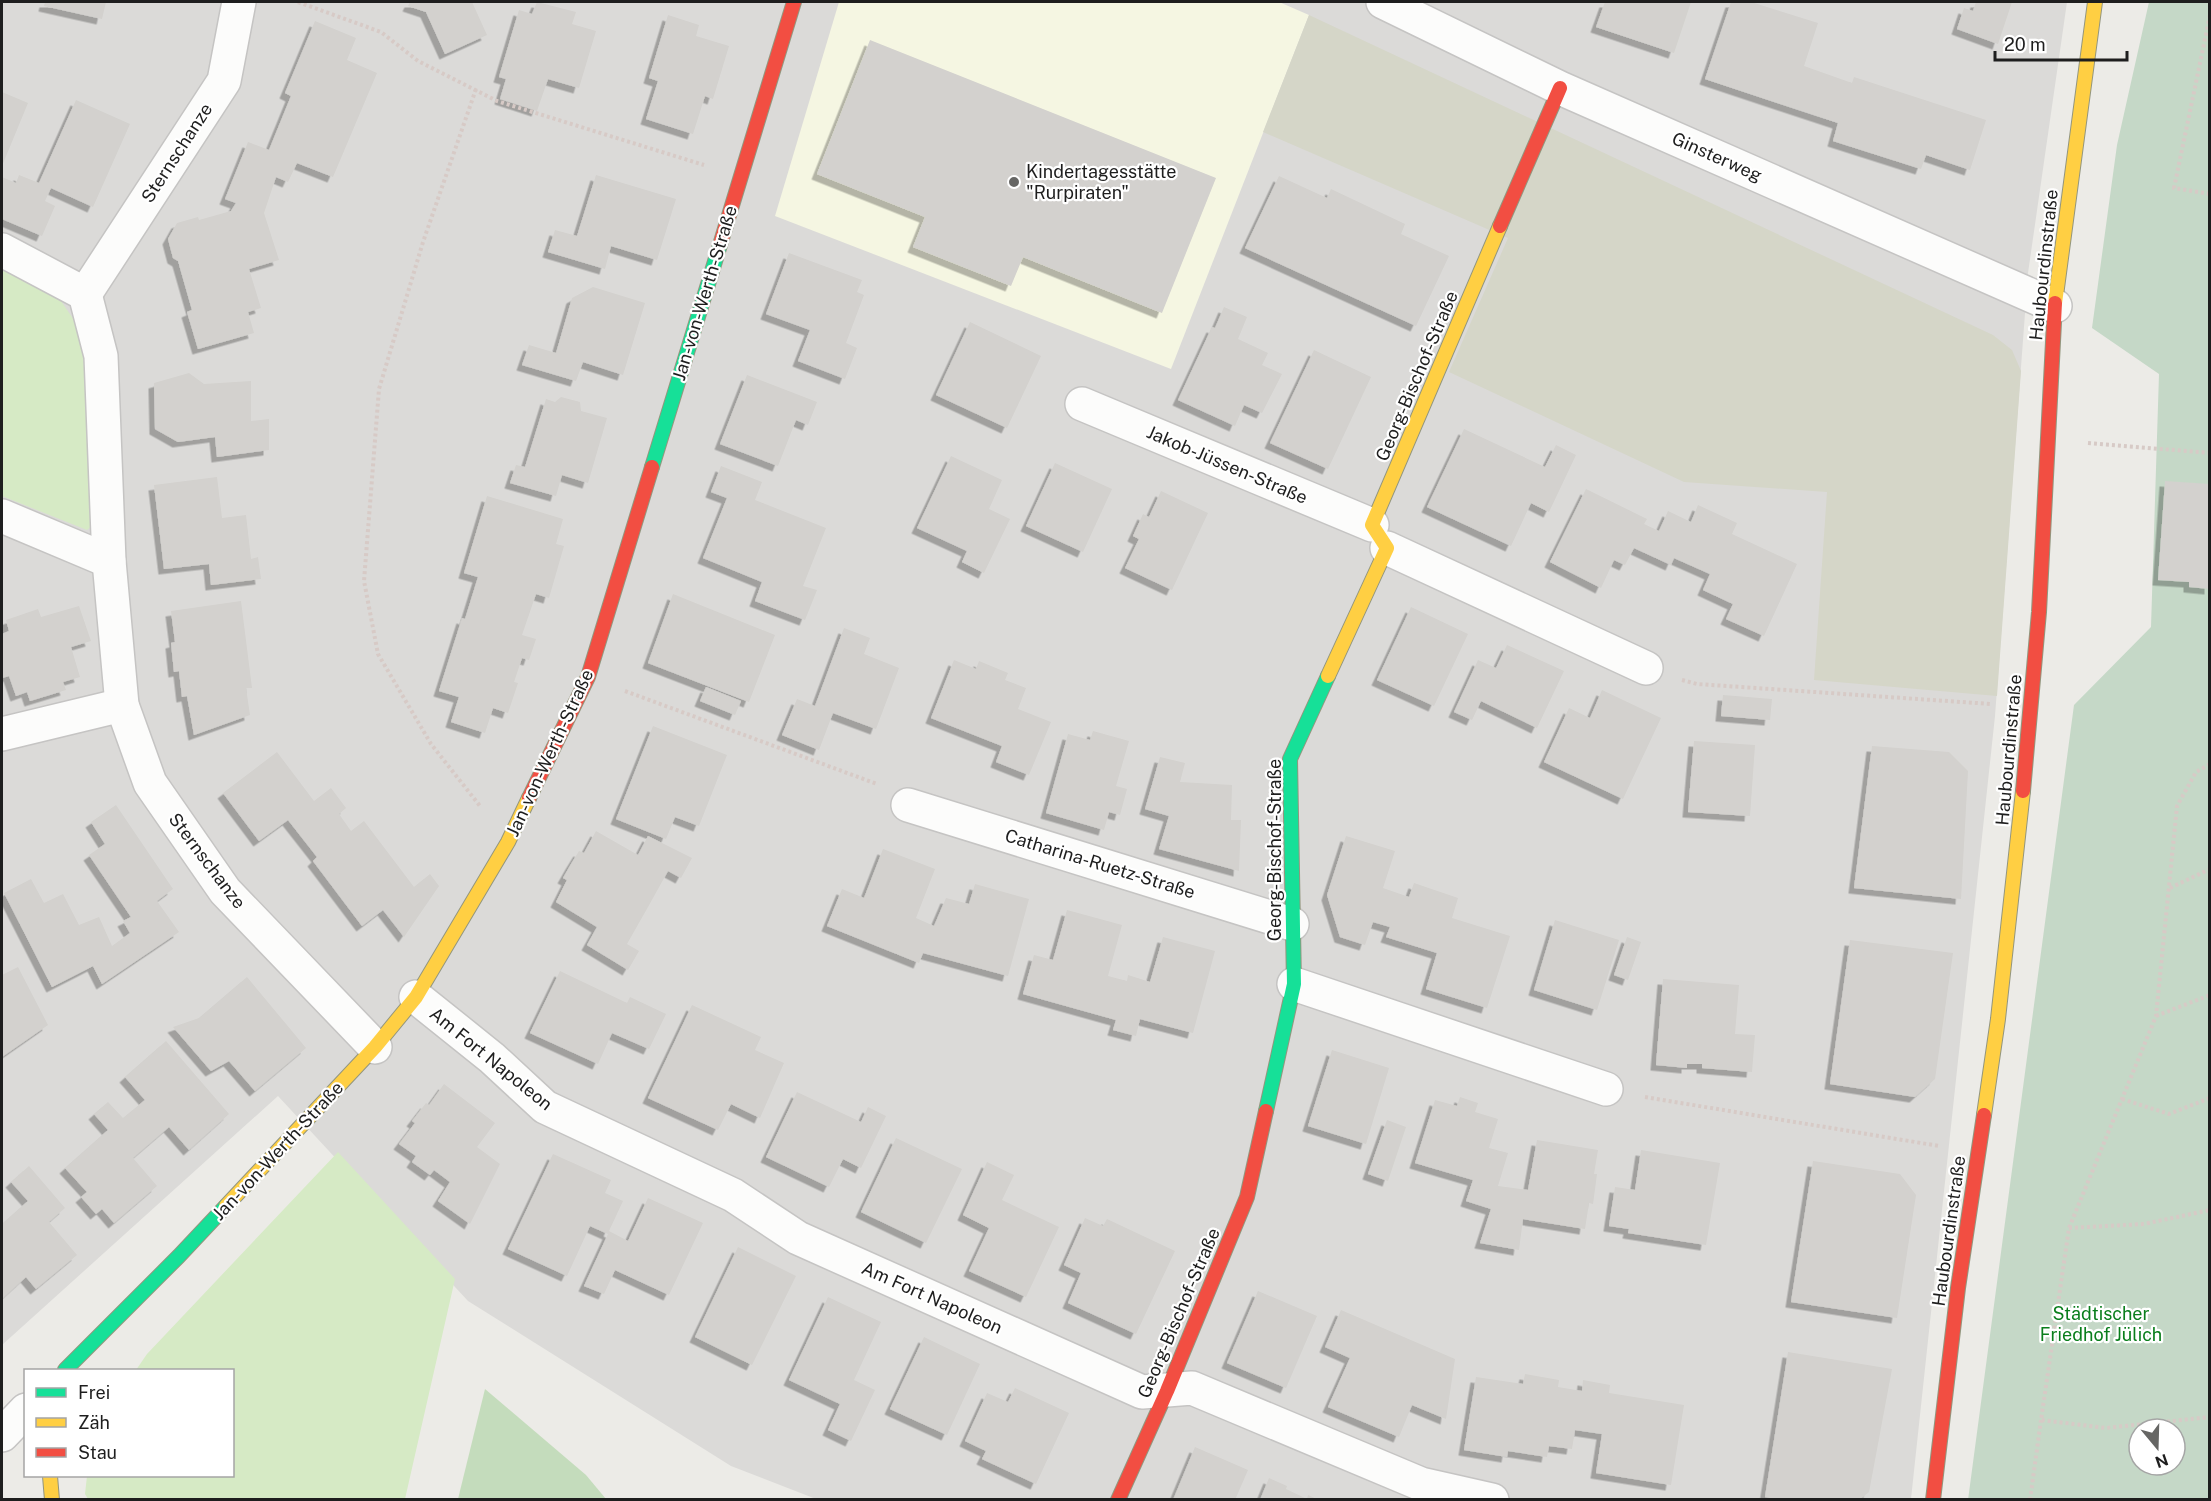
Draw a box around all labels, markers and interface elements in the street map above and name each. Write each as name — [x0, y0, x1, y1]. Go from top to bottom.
scale bar — [1995, 24, 2127, 62]
text: 20 m — [2004, 34, 2046, 55]
street label: Sternschanze — [137, 99, 216, 206]
street label: Ginsterweg — [1669, 127, 1766, 186]
place label: Kindertagesstätte "Rurpiraten" — [1026, 161, 1176, 203]
marker: Kindertagesstätte "Rurpiraten" — [1007, 175, 1021, 189]
street label: Haubourdinstraße — [2025, 188, 2062, 341]
street label: Jan-von-Werth-Straße — [668, 203, 741, 383]
street label: Georg-Bischof-Straße — [1371, 288, 1462, 464]
street label: Jakob-Jüssen-Straße — [1144, 421, 1311, 508]
street label: Jan-von-Werth-Straße — [502, 666, 598, 840]
street label: Haubourdinstraße — [1991, 673, 2026, 826]
street label: Georg-Bischof-Straße — [1264, 759, 1285, 941]
street label: Sternschanze — [165, 809, 250, 913]
street label: Catharina-Ruetz-Straße — [1003, 825, 1198, 902]
street label: Am Fort Napoleon — [426, 1003, 557, 1114]
street label: Jan-von-Werth-Straße — [208, 1077, 347, 1224]
street label: Haubourdinstraße — [1928, 1154, 1969, 1308]
street label: Georg-Bischof-Straße — [1133, 1225, 1224, 1401]
street label: Am Fort Napoleon — [859, 1257, 1006, 1338]
park label: Städtischer Friedhof Jülich — [2040, 1303, 2162, 1345]
legend — [24, 1369, 234, 1477]
text: Frei — [78, 1382, 110, 1403]
text: Zäh — [78, 1412, 110, 1433]
north arrow — [2127, 1417, 2187, 1477]
text: Stau — [78, 1442, 117, 1463]
text: N — [2153, 1450, 2171, 1472]

